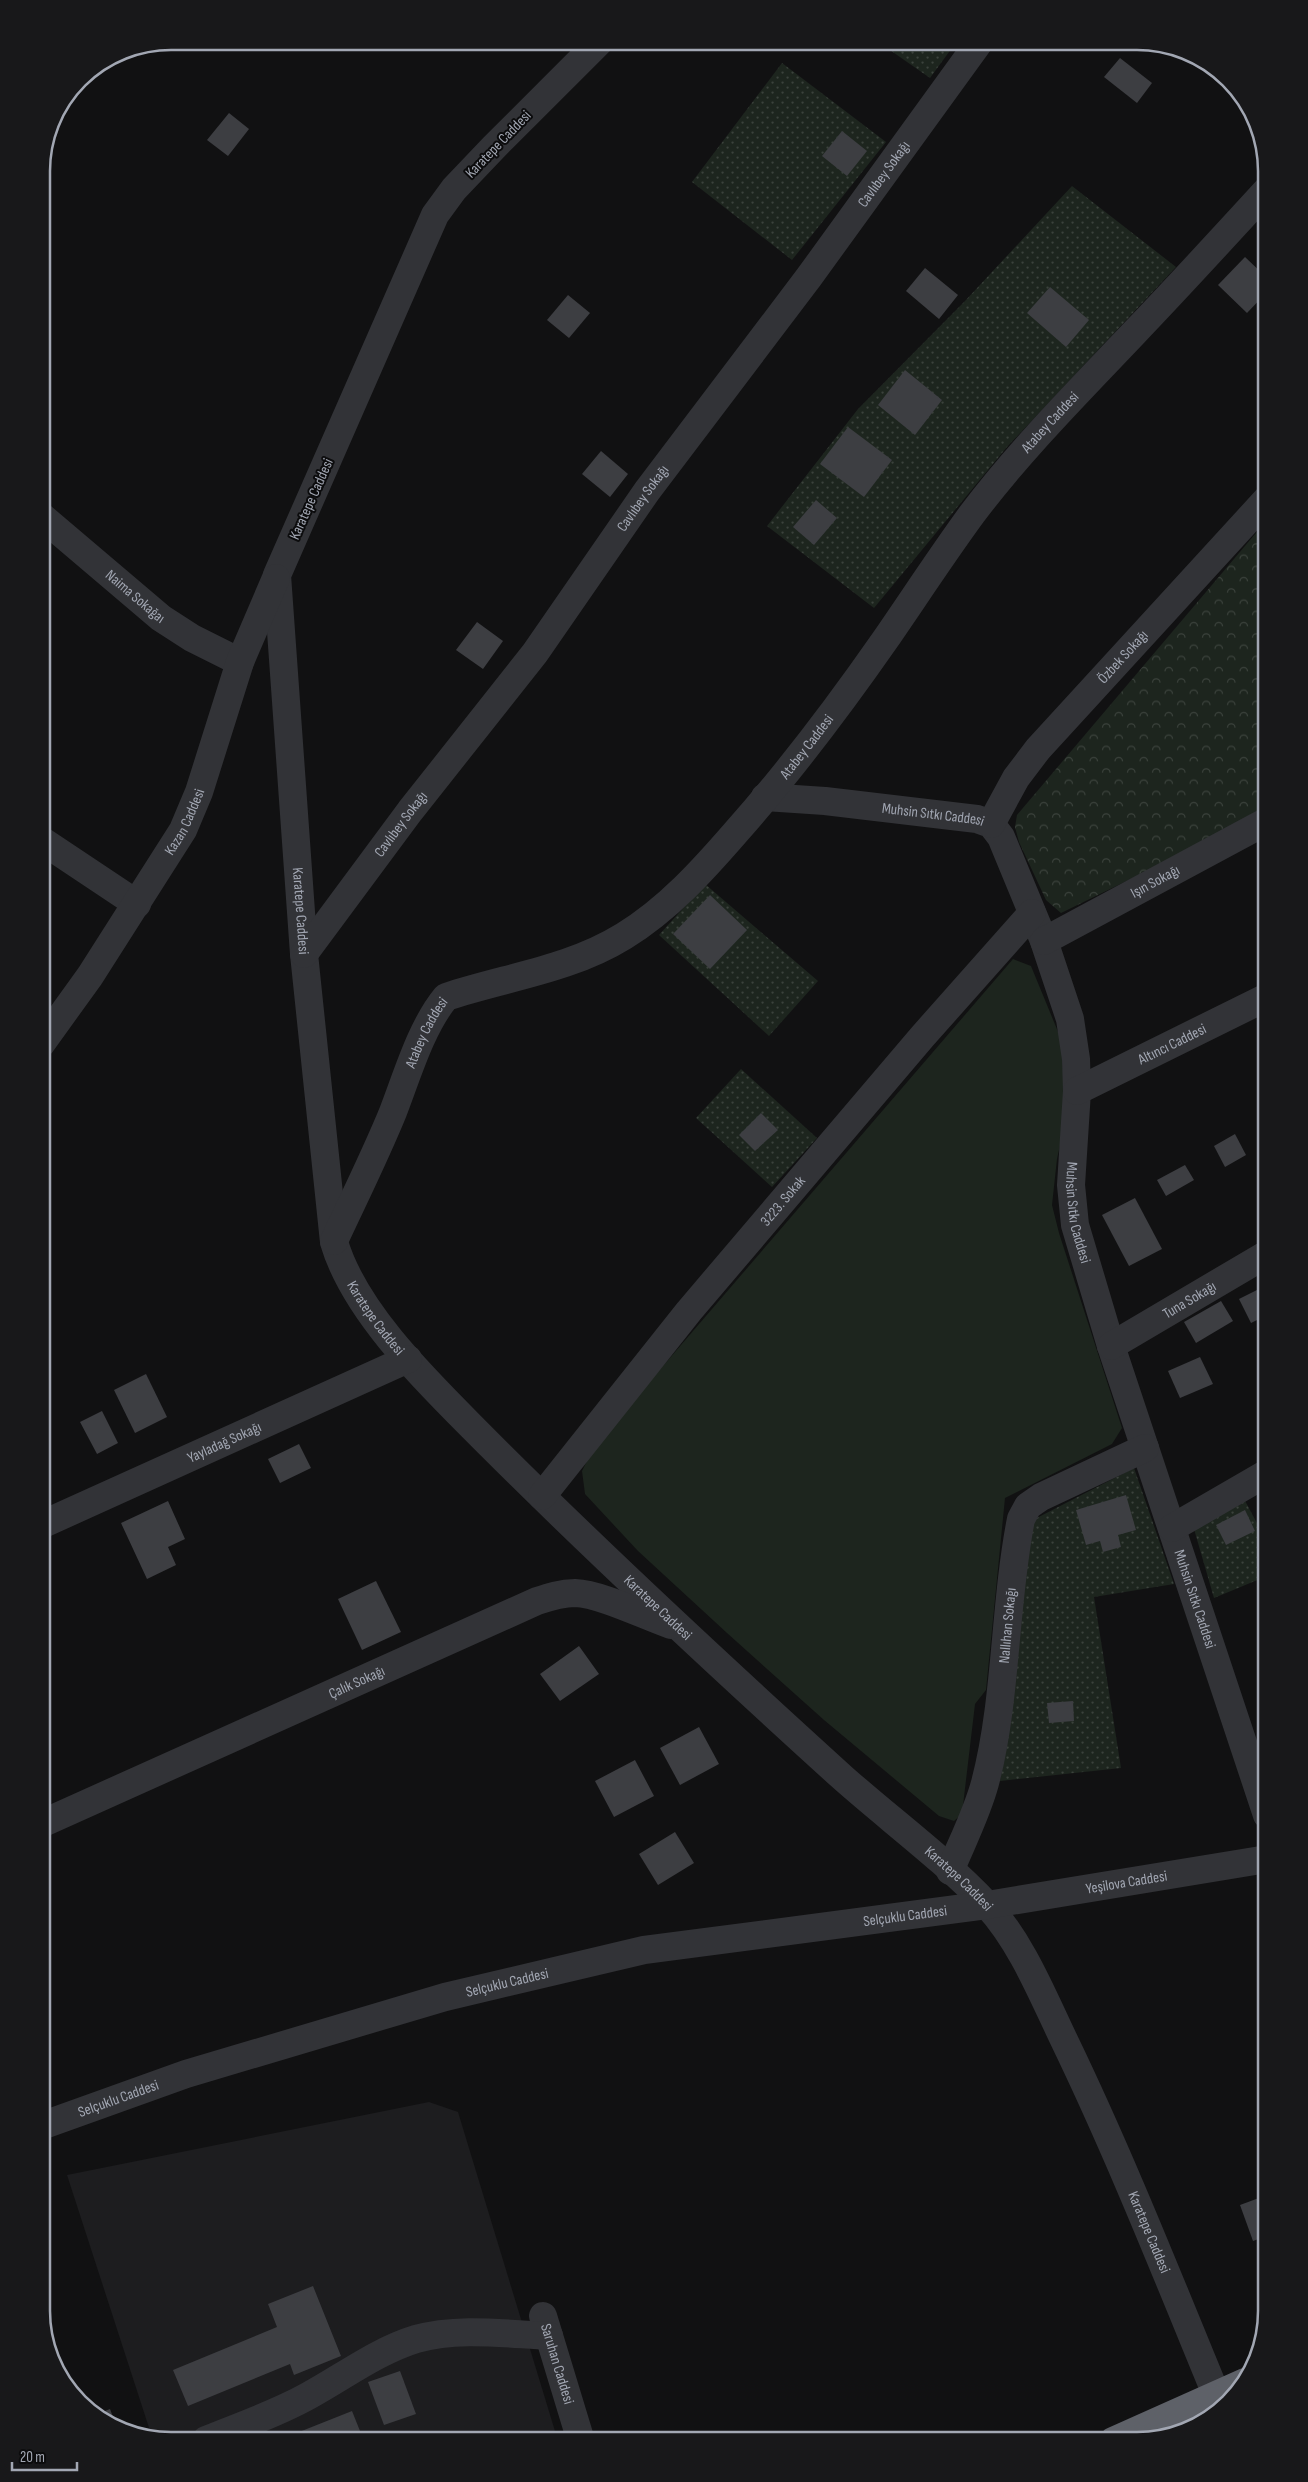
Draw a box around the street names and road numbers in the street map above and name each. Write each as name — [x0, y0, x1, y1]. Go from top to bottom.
street label: Karatepe Caddesi — [461, 106, 536, 182]
street label: Cavlıbey Sokağı — [854, 137, 914, 211]
street label: Atabey Caddesi — [1017, 388, 1083, 458]
street label: Karatepe Caddesi — [285, 455, 338, 543]
street label: Cavlıbey Sokağı — [613, 461, 673, 535]
street label: Naima Sokağaı — [101, 566, 168, 628]
street label: Özbek Sokağı — [1094, 626, 1152, 688]
street label: Atabey Caddesi — [775, 711, 838, 784]
street label: Kazan Caddesi — [160, 786, 209, 859]
street label: Cavlıbey Sokağı — [370, 788, 432, 861]
street label: Muhsin Sıtkı Caddesi — [881, 799, 987, 831]
street label: Işın Sokağı — [1127, 861, 1183, 903]
street label: Karatepe Caddesi — [288, 867, 313, 955]
street label: Atabey Caddesi — [401, 993, 452, 1072]
street label: Altıncı Caddesi — [1134, 1019, 1210, 1070]
street label: Muhsin Sıtkı Caddesi — [1061, 1161, 1095, 1266]
street label: 3223. Sokak — [756, 1172, 810, 1230]
street label: Tuna Sokağı — [1159, 1277, 1220, 1323]
street label: Karatepe Caddesi — [342, 1278, 409, 1359]
street label: Yayladağ Sokağı — [184, 1418, 264, 1468]
street label: Muhsin Sıtkı Caddesi — [1169, 1547, 1220, 1651]
street label: Karatepe Caddesi — [619, 1571, 696, 1645]
street label: Nallıhan Sokağı — [995, 1587, 1021, 1664]
street label: Çalık Sokağı — [326, 1662, 388, 1703]
street label: Karatepe Caddesi — [921, 1842, 997, 1915]
street label: Yeşilova Caddesi — [1085, 1867, 1169, 1899]
street label: Selçuklu Caddesi — [862, 1901, 948, 1931]
street label: Selçuklu Caddesi — [464, 1964, 551, 2002]
street label: Selçuklu Caddesi — [75, 2076, 161, 2122]
street label: Karatepe Caddesi — [1123, 2189, 1174, 2276]
street label: Saruhan Caddesi — [536, 2321, 578, 2407]

